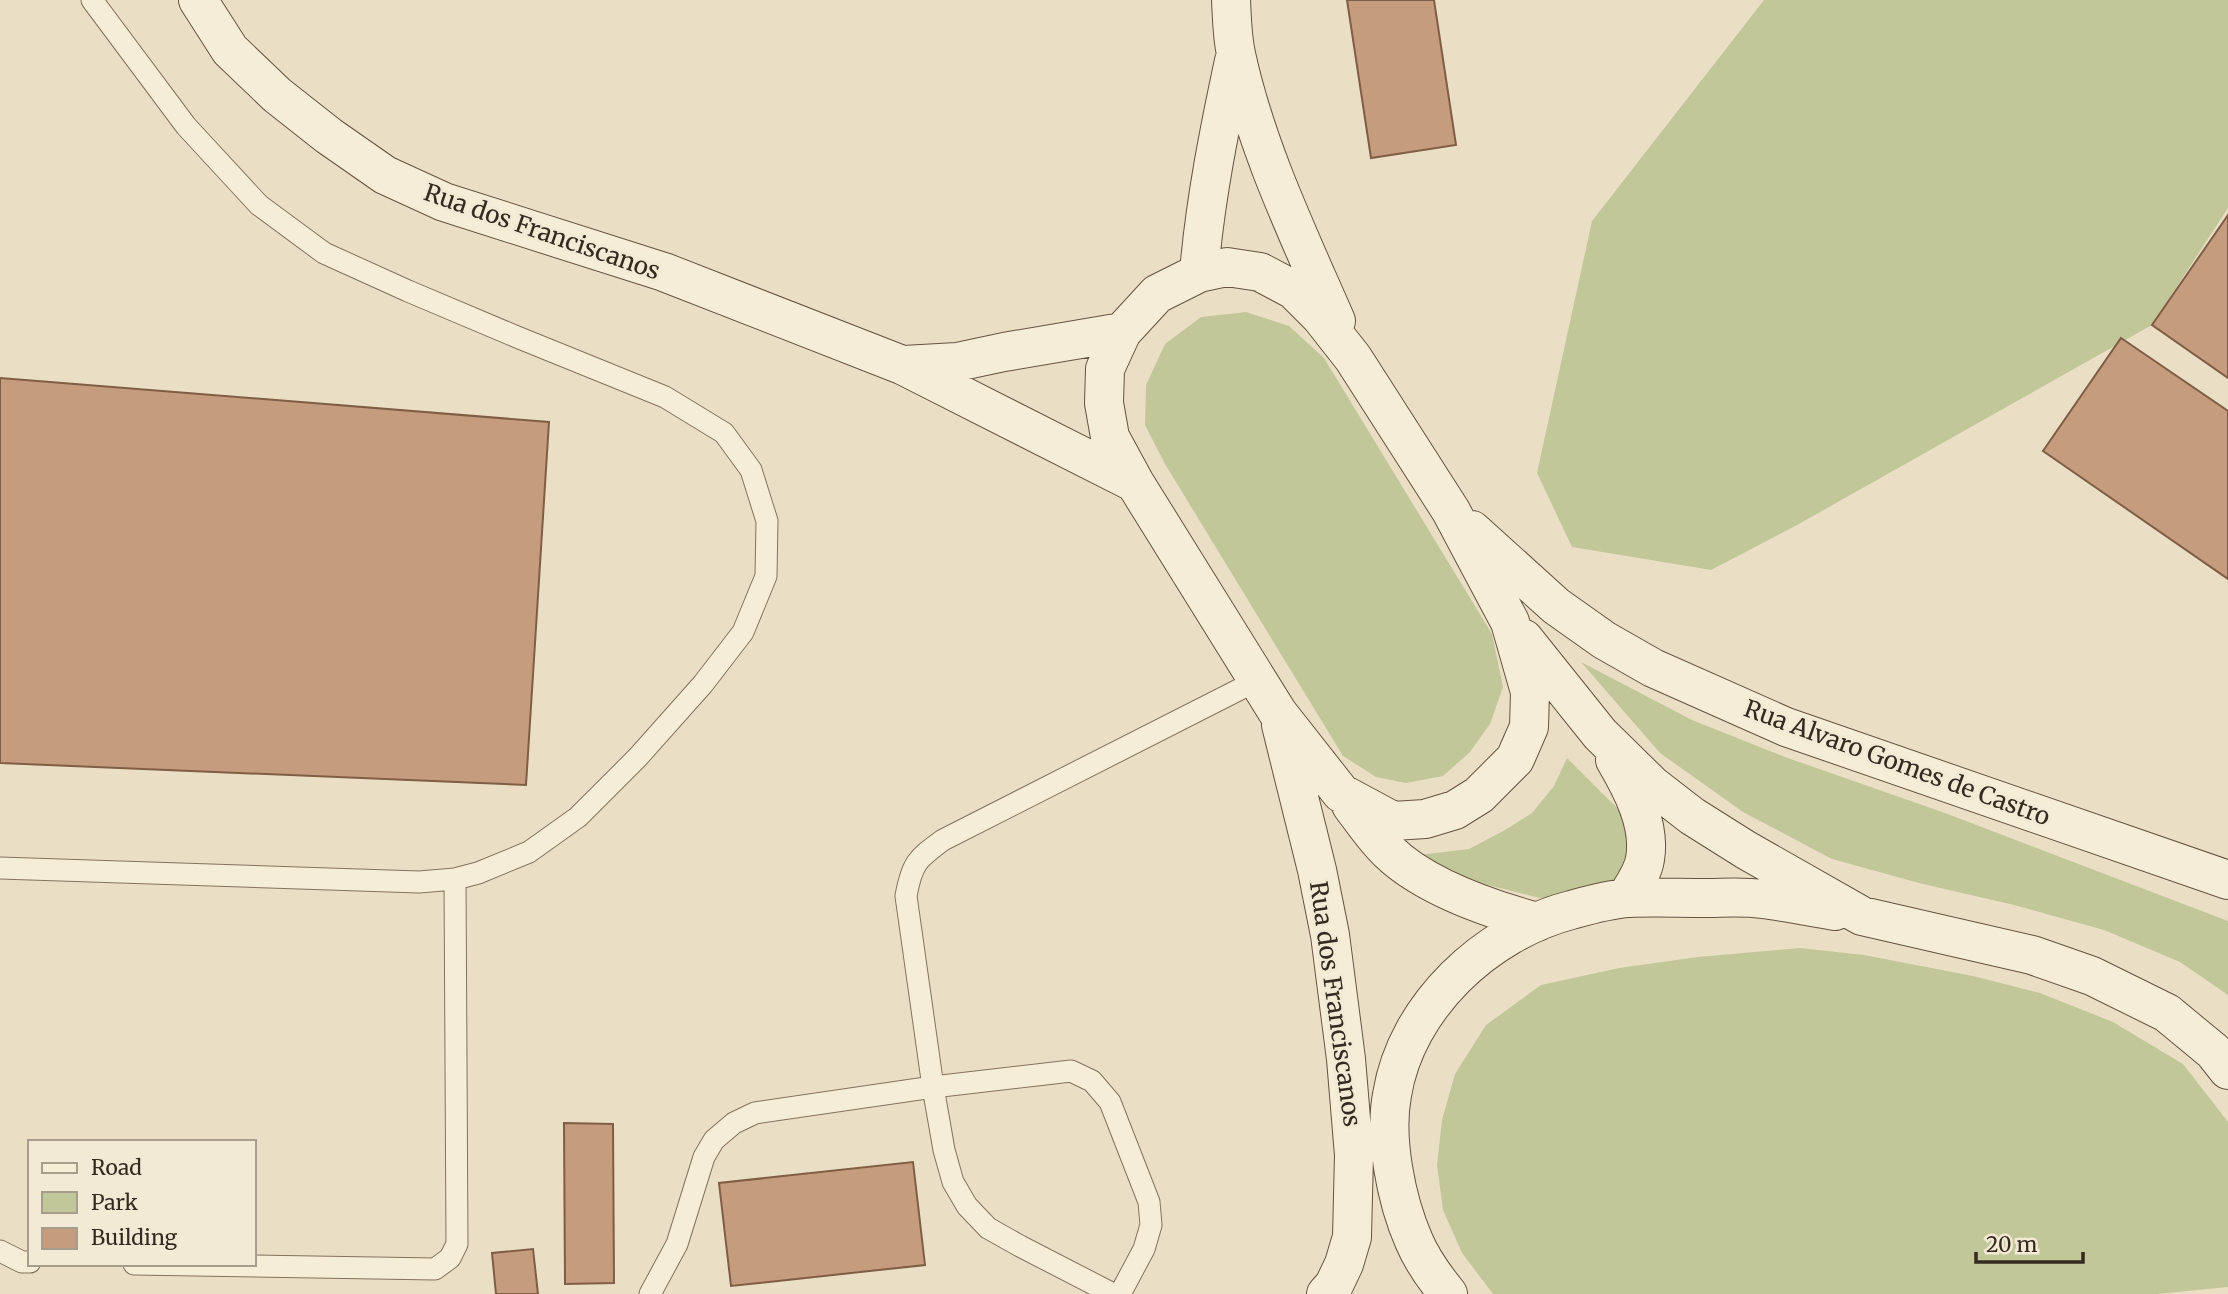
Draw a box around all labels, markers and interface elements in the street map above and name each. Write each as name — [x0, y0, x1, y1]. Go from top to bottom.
street label: Rua dos Franciscanos — [420, 177, 664, 286]
street label: Rua Alvaro Gomes de Castro — [1740, 693, 2054, 832]
street label: Rua dos Franciscanos — [1303, 879, 1368, 1129]
legend — [28, 1140, 256, 1266]
text: Road — [91, 1154, 142, 1181]
text: Park — [91, 1189, 138, 1216]
scale bar — [1976, 1220, 2083, 1264]
text: Building — [91, 1224, 178, 1251]
text: 20 m — [1986, 1231, 2038, 1258]

